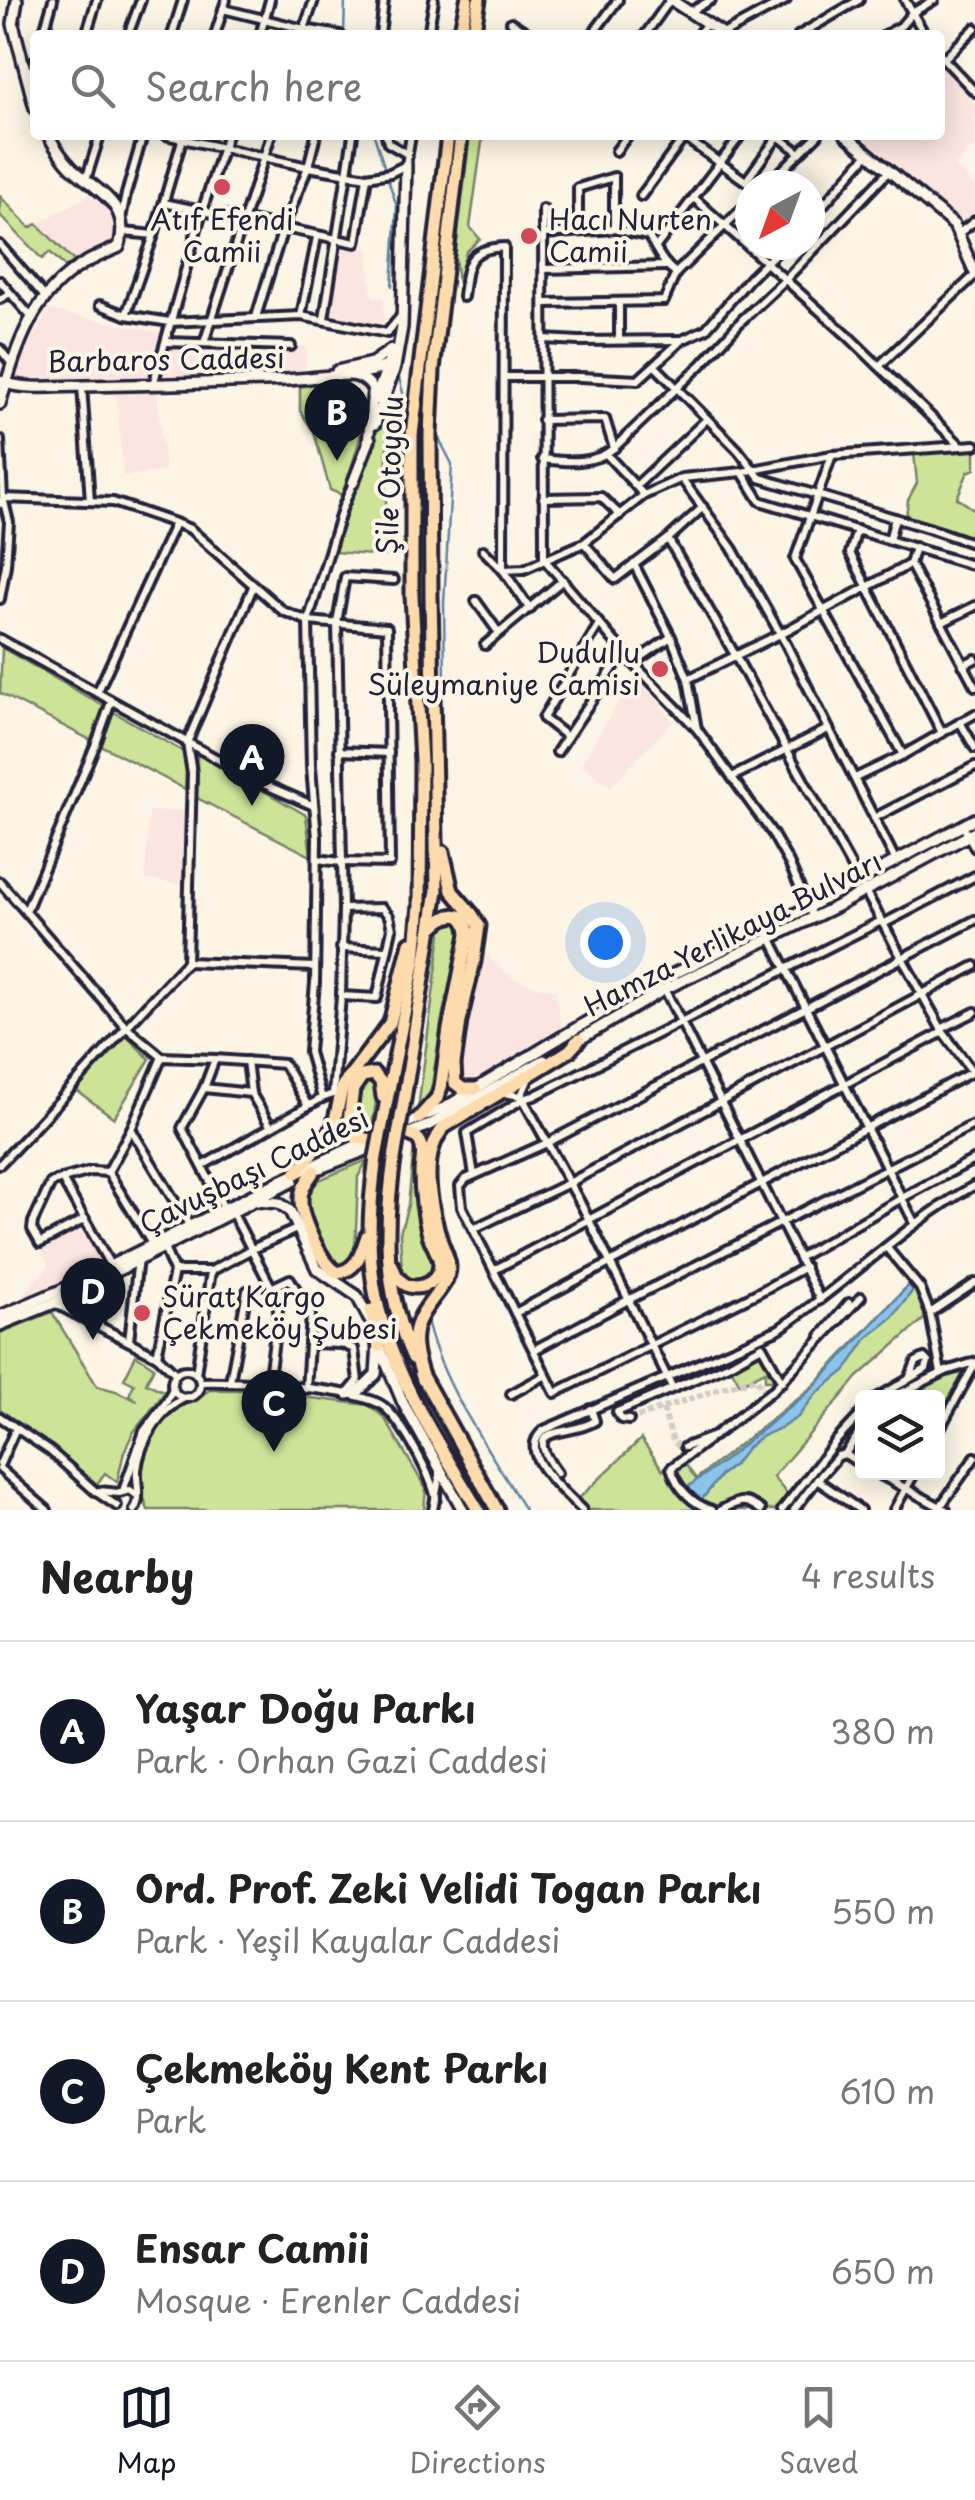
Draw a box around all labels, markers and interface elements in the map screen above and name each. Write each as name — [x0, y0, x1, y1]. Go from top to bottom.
search box — [30, 30, 945, 140]
text: Search here — [145, 57, 362, 114]
icon: search — [65, 58, 120, 113]
north arrow — [735, 170, 825, 260]
marker: Atıf Efendi Camii — [211, 176, 233, 198]
place label: Atıf Efendi Camii — [150, 197, 294, 272]
place label: Hacı Nurten Camii — [549, 197, 712, 272]
marker: Hacı Nurten Camii — [518, 225, 540, 247]
street label: Barbaros Caddesi — [47, 335, 285, 382]
pin: B — [304, 378, 370, 461]
street label: Şile Otoyolu — [364, 395, 413, 555]
place label: Dudullu Süleymaniye Camisi — [367, 630, 640, 705]
marker: Dudullu Süleymaniye Camisi — [649, 658, 671, 680]
pin: A — [220, 724, 284, 806]
street label: Hamza Yerlikaya Bulvarı — [576, 839, 889, 1026]
your location — [580, 917, 631, 968]
street label: Çavuşbaşı Caddesi — [131, 1095, 375, 1244]
pin: D — [61, 1258, 126, 1340]
place label: Sürat Kargo Çekmeköy Şubesi — [162, 1274, 397, 1349]
marker: Sürat Kargo Çekmeköy Şubesi — [131, 1302, 153, 1324]
pin: C — [242, 1370, 306, 1452]
map controls — [855, 1390, 945, 1480]
button: layers — [855, 1390, 945, 1480]
text: Nearby — [40, 1544, 194, 1607]
text: 4 results — [801, 1551, 935, 1599]
text: Yaşar Doğu Parkı — [135, 1679, 475, 1736]
text: A — [60, 1707, 85, 1755]
text: 380 m — [830, 1707, 935, 1755]
text: Park · Orhan Gazi Caddesi — [135, 1736, 548, 1784]
text: Ord. Prof. Zeki Velidi Togan Parkı — [135, 1859, 761, 1916]
text: B — [62, 1887, 83, 1935]
text: 550 m — [831, 1887, 935, 1935]
text: Park · Yeşil Kayalar Caddesi — [135, 1916, 560, 1964]
text: Çekmeköy Kent Parkı — [135, 2039, 548, 2096]
text: C — [60, 2067, 85, 2115]
text: 610 m — [840, 2067, 935, 2115]
text: Park — [135, 2096, 207, 2144]
text: Ensar Camii — [135, 2219, 369, 2276]
text: D — [60, 2247, 85, 2295]
text: 650 m — [831, 2247, 935, 2295]
text: Mosque · Erenler Caddesi — [135, 2276, 521, 2324]
tab: Map — [117, 2380, 176, 2483]
tab: Directions — [410, 2380, 546, 2483]
tab: Saved — [779, 2380, 858, 2483]

